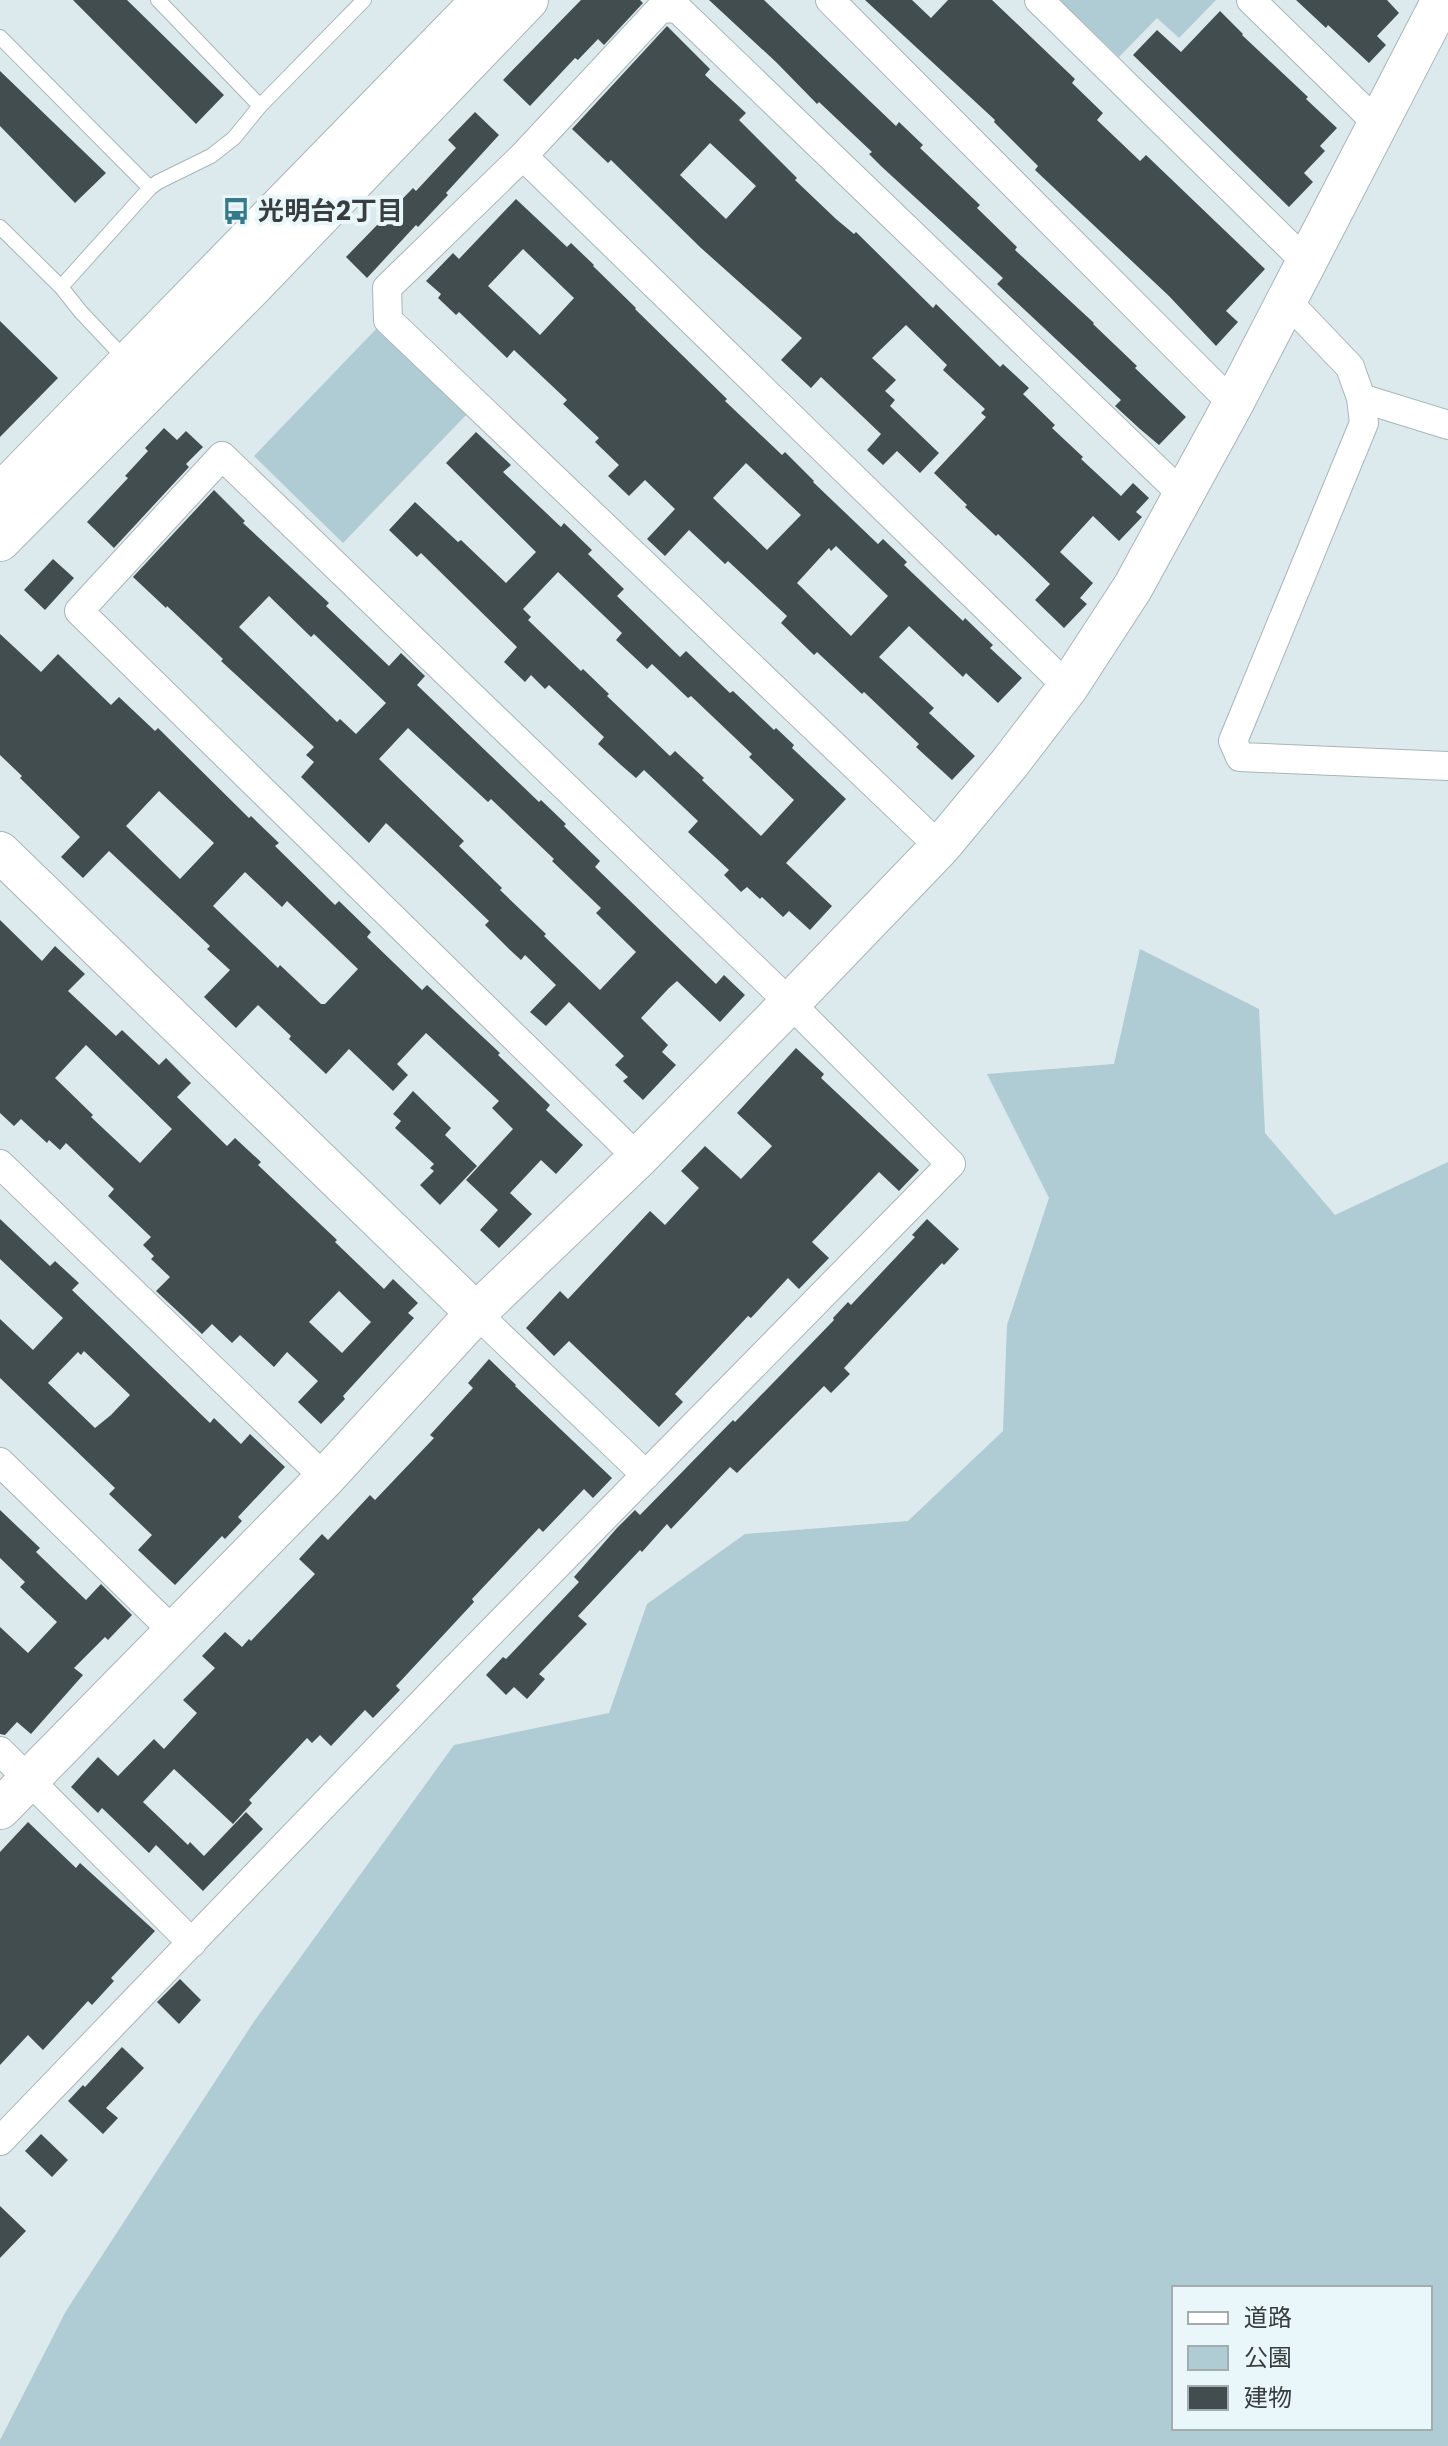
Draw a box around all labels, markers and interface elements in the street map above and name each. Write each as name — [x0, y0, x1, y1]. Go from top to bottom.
place label: 光明台2丁目 — [258, 193, 403, 229]
bus stop icon: 光明台2丁目 — [221, 196, 251, 226]
legend — [1172, 2286, 1432, 2430]
text: 道路 — [1244, 2301, 1292, 2334]
text: 公園 — [1244, 2341, 1292, 2374]
text: 建物 — [1244, 2381, 1292, 2414]

